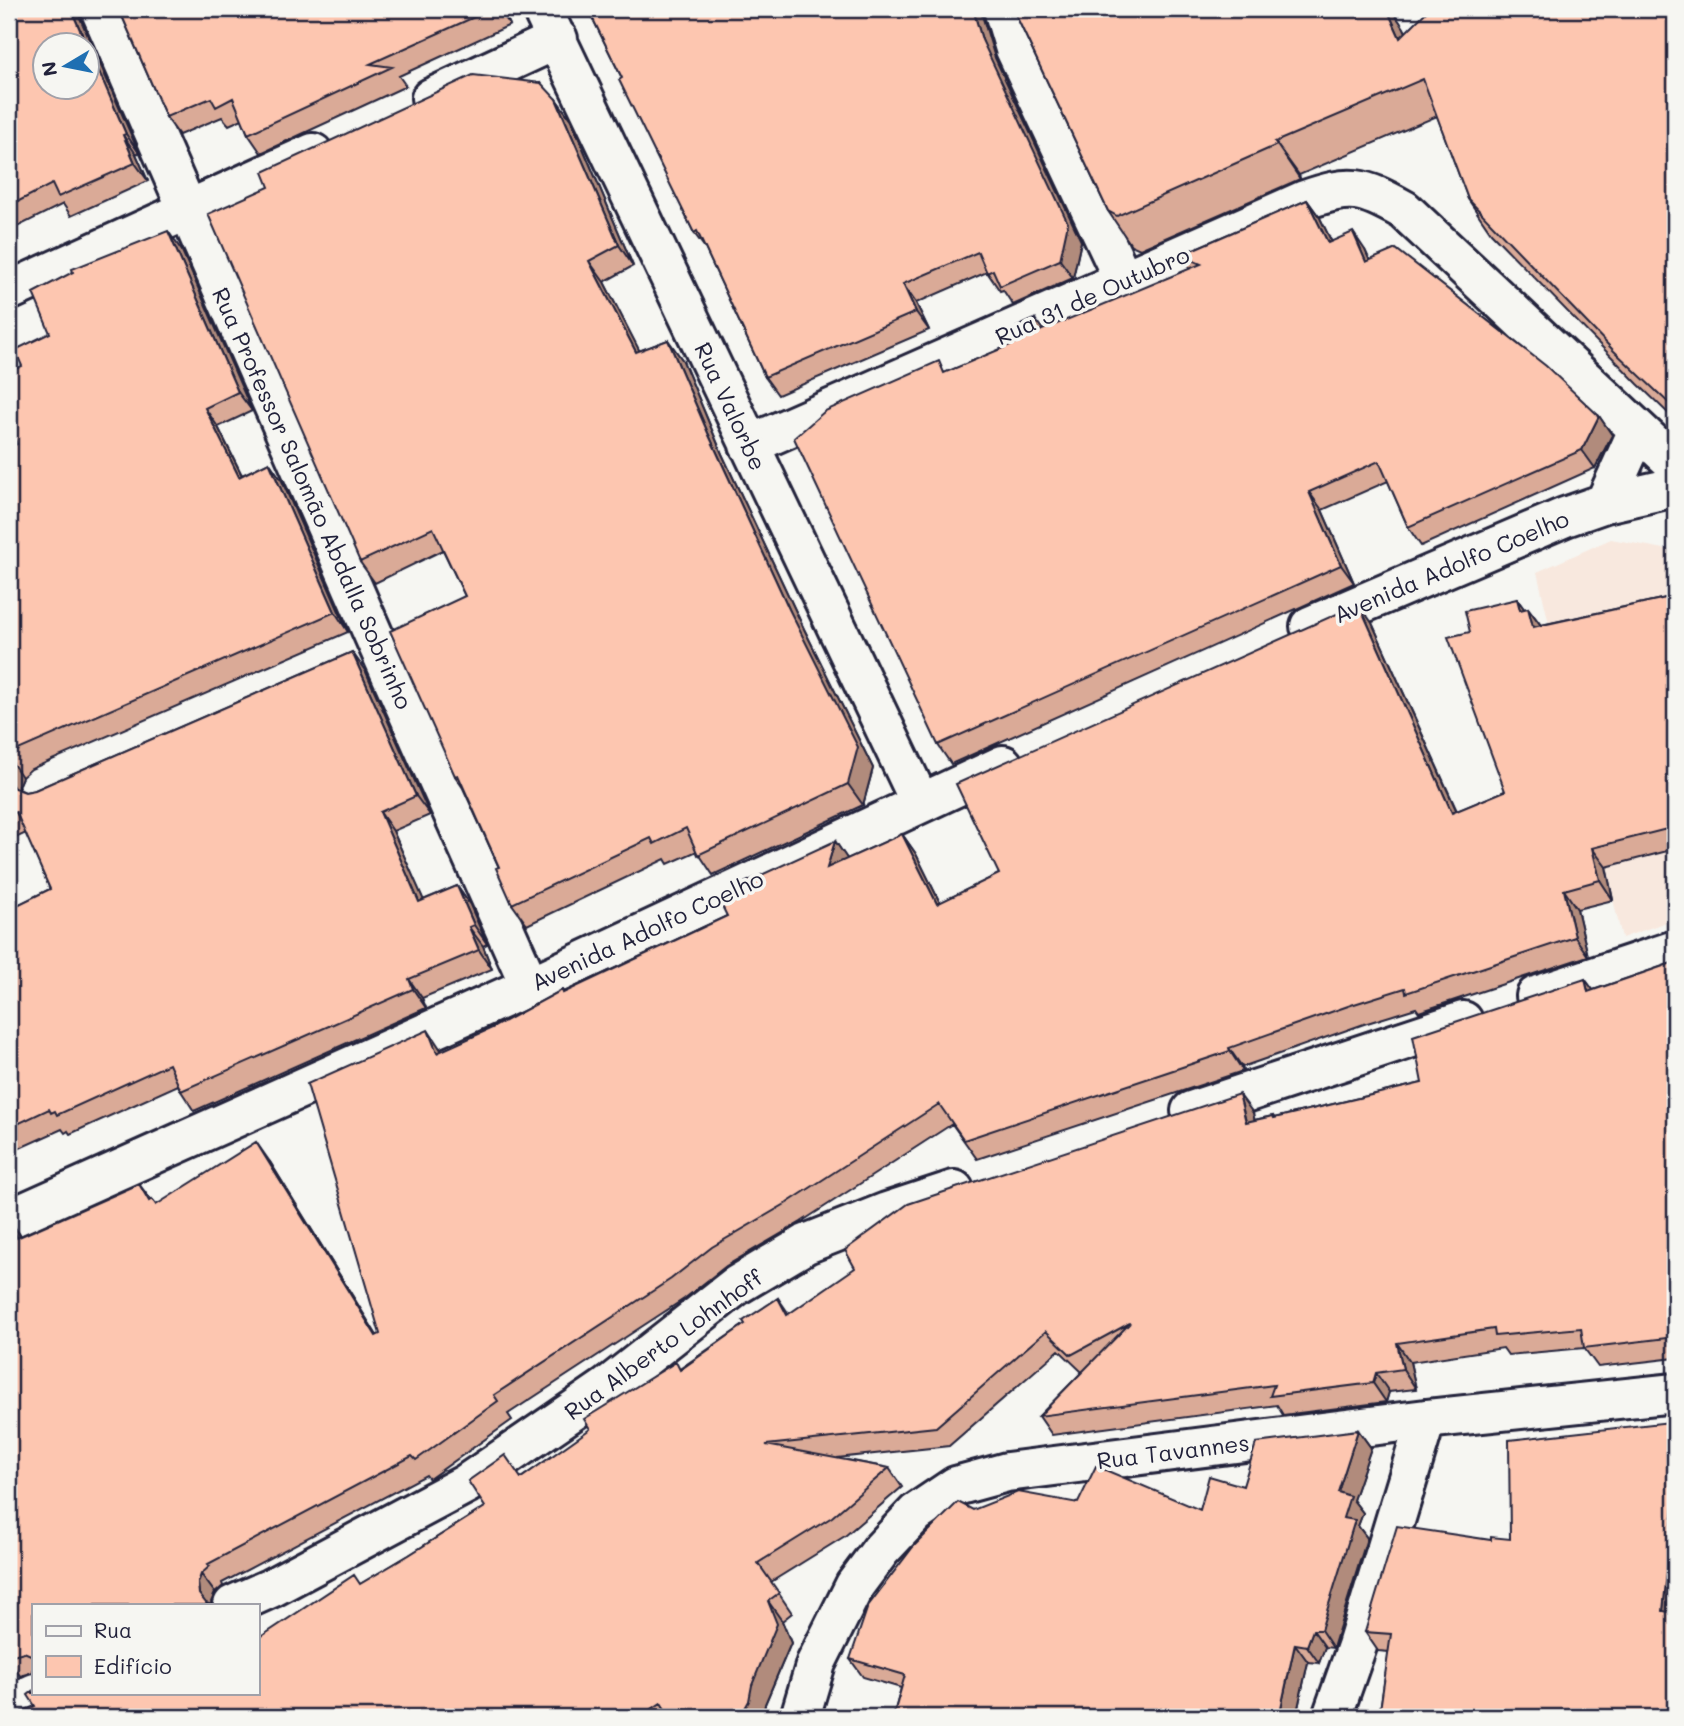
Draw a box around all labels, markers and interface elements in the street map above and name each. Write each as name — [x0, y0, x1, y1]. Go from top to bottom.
north arrow — [32, 32, 102, 102]
text: N — [35, 60, 62, 78]
street label: Rua 31 de Outubro — [990, 239, 1194, 351]
street label: Rua Professor Salomão Abdalla Sobrinho — [206, 282, 420, 714]
street label: Rua Valorbe — [688, 337, 774, 475]
street label: Avenida Adolfo Coelho — [1329, 503, 1573, 629]
street label: Avenida Adolfo Coelho — [526, 863, 768, 997]
street label: Rua Alberto Lohnhoff — [558, 1261, 769, 1426]
street label: Rua Tavannes — [1095, 1427, 1251, 1475]
legend — [32, 1604, 259, 1694]
text: Rua — [94, 1616, 132, 1643]
text: Edifício — [94, 1652, 172, 1679]

